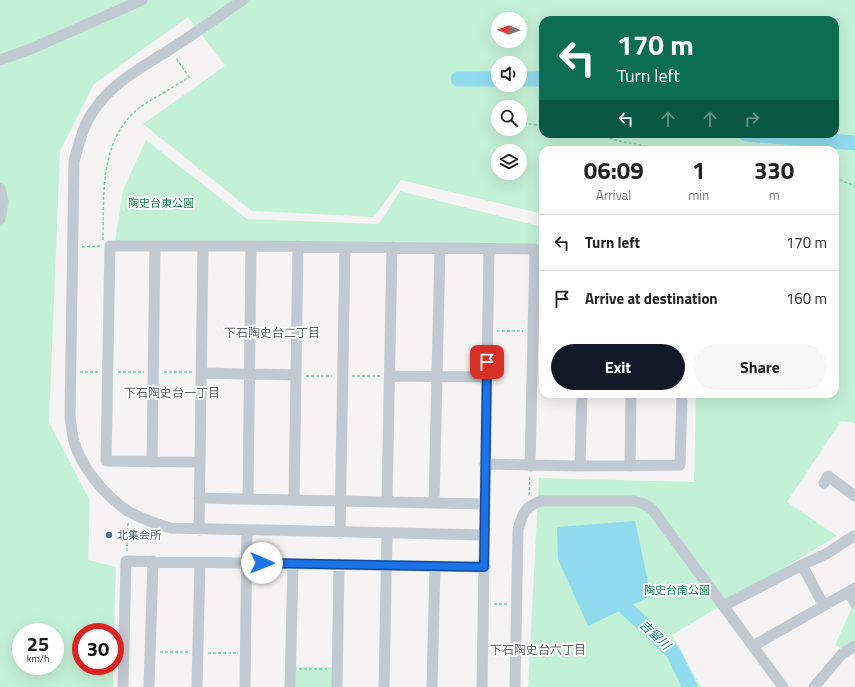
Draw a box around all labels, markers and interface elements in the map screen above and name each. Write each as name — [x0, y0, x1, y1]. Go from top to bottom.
north arrow — [491, 12, 527, 48]
map controls — [491, 12, 527, 180]
text: 170 m — [617, 23, 694, 66]
icon: left — [551, 32, 603, 84]
button: sound — [491, 56, 527, 92]
text: Turn left — [617, 62, 680, 89]
button: search — [491, 100, 527, 136]
icon: left — [615, 108, 637, 130]
icon: ahead — [657, 108, 679, 130]
icon: ahead — [699, 108, 721, 130]
icon: right — [741, 108, 763, 130]
button: layers — [491, 144, 527, 180]
text: 06:09 — [584, 152, 644, 188]
text: 1 — [692, 152, 706, 188]
text: 330 — [754, 152, 794, 188]
text: Arrival — [596, 185, 631, 205]
text: min — [688, 185, 709, 205]
text: m — [769, 185, 780, 205]
park label: 陶史台東公園 — [128, 195, 194, 211]
text: Turn left — [585, 231, 640, 254]
text: 170 m — [786, 231, 827, 254]
icon: left — [551, 232, 573, 254]
text: Arrive at destination — [585, 287, 718, 310]
text: 160 m — [786, 287, 827, 310]
icon: arrive — [551, 288, 573, 310]
district label: 下石陶史台二丁目 — [224, 323, 320, 342]
button: Exit — [551, 344, 685, 390]
button: Share — [693, 344, 827, 390]
pin — [470, 345, 504, 379]
icon: arrive — [476, 351, 498, 373]
district label: 下石陶史台一丁目 — [124, 383, 220, 402]
place label: 北集会所 — [117, 527, 162, 543]
marker: 北集会所 — [104, 530, 114, 540]
position arrow — [241, 542, 283, 584]
park label: 陶史台南公園 — [644, 582, 710, 598]
water label: 吉留川 — [636, 615, 676, 655]
speed limit sign: 30 — [72, 623, 124, 675]
text: 25 — [27, 628, 49, 659]
district label: 下石陶史台六丁目 — [490, 640, 586, 659]
text: km/h — [27, 651, 49, 666]

